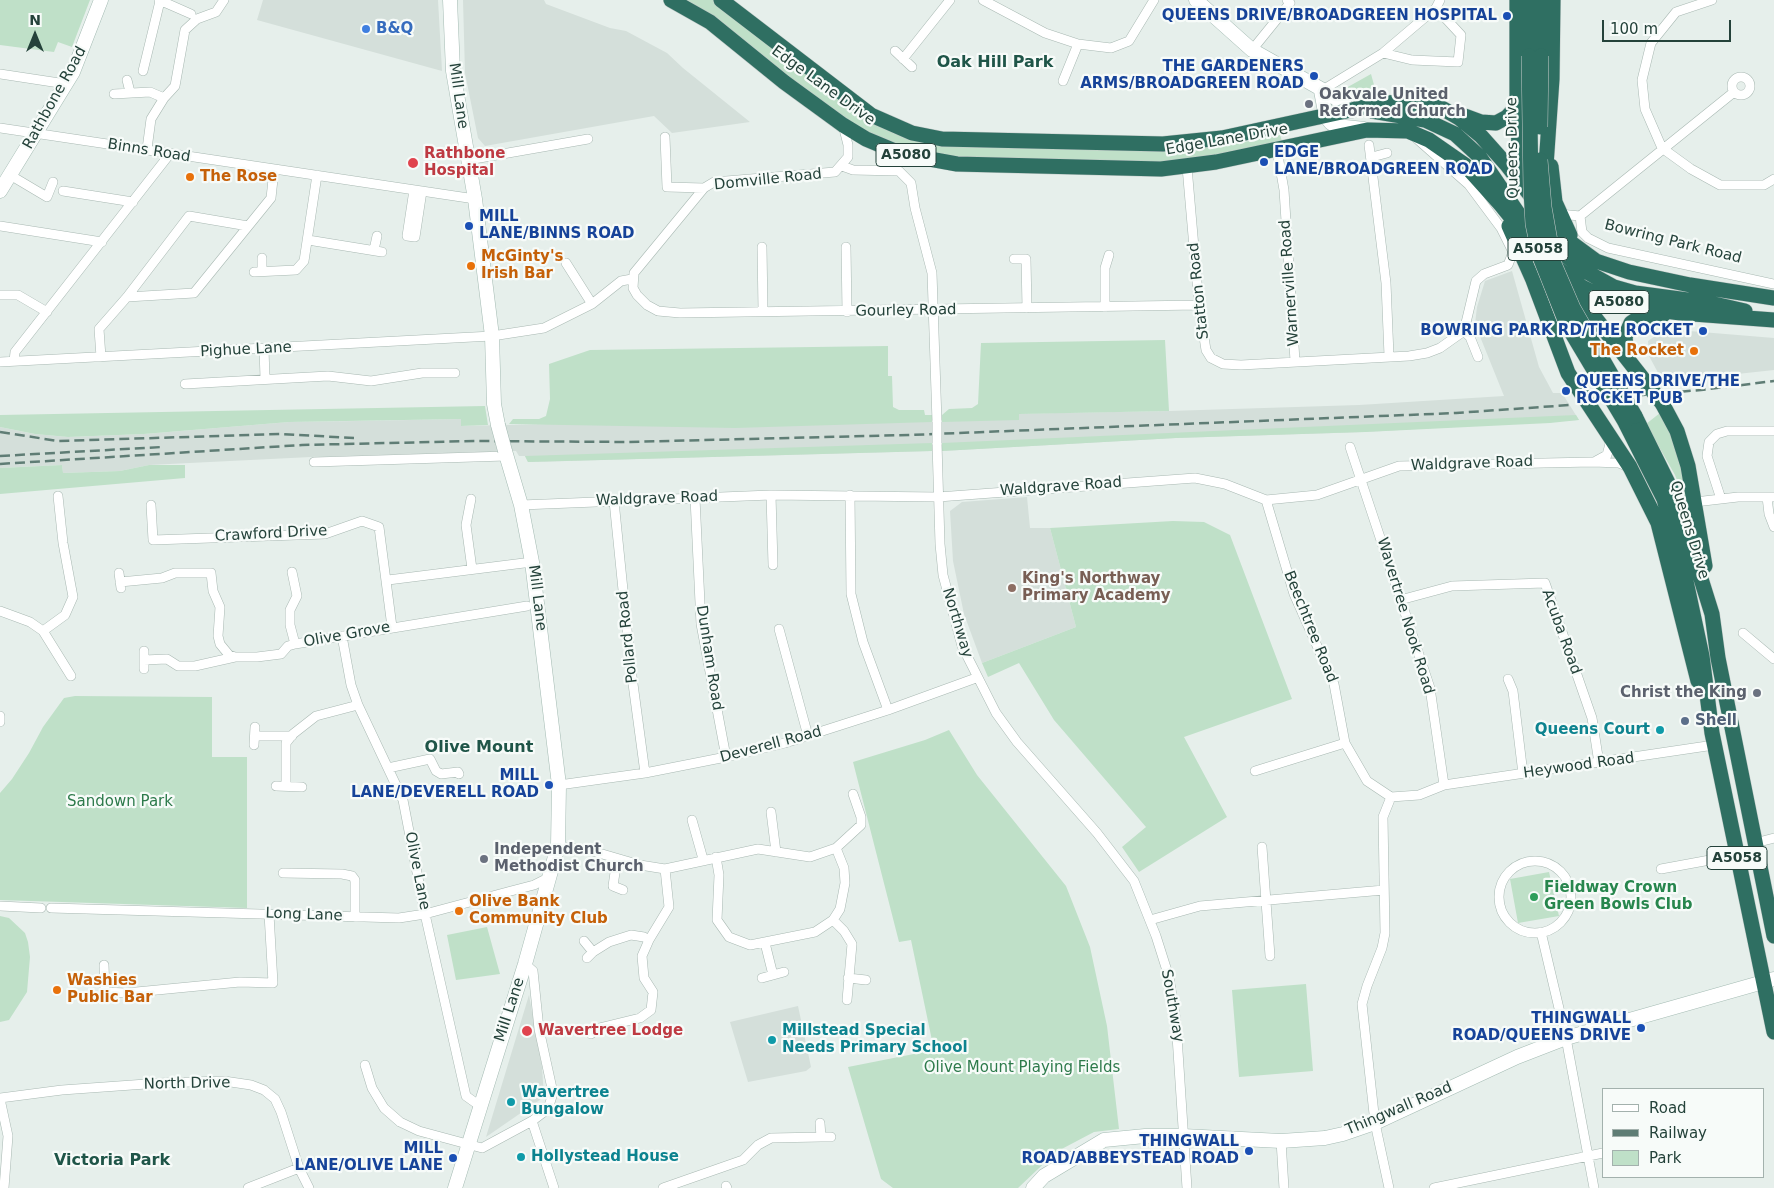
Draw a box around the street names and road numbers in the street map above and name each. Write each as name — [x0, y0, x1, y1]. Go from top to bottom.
street label: Edge Lane Drive — [768, 42, 878, 130]
street label: Rathbone Road — [19, 44, 91, 152]
street label: Mill Lane — [444, 62, 472, 130]
street label: Queens Drive — [1503, 97, 1523, 199]
street label: Edge Lane Drive — [1165, 120, 1289, 160]
street label: Binns Road — [106, 136, 192, 166]
road number: A5080 — [876, 144, 936, 166]
street label: Domville Road — [713, 165, 823, 195]
street label: Bowring Park Road — [1603, 216, 1743, 268]
street label: Warnerville Road — [1277, 219, 1303, 347]
road number: A5058 — [1508, 238, 1568, 260]
street label: Statton Road — [1185, 242, 1213, 340]
road number: A5080 — [1589, 290, 1649, 314]
street label: Gourley Road — [855, 301, 957, 321]
street label: Pighue Lane — [200, 339, 292, 361]
street label: Waldgrave Road — [1411, 453, 1533, 475]
street label: Waldgrave Road — [999, 474, 1123, 500]
street label: Queens Drive — [1666, 479, 1712, 581]
street label: Waldgrave Road — [596, 488, 718, 510]
street label: Crawford Drive — [214, 522, 328, 546]
street label: Wavertree Nook Road — [1373, 535, 1437, 697]
street label: Mill Lane — [524, 564, 550, 632]
street label: Beechtree Road — [1279, 568, 1341, 686]
street label: Northway — [938, 586, 976, 660]
street label: Acuba Road — [1537, 587, 1585, 677]
street label: Pollard Road — [614, 590, 642, 684]
street label: Dunham Road — [692, 604, 726, 712]
street label: Olive Grove — [302, 619, 392, 651]
street label: Deverell Road — [718, 723, 824, 767]
street label: Heywood Road — [1522, 749, 1636, 783]
street label: Olive Lane — [401, 830, 433, 912]
road number: A5058 — [1707, 846, 1767, 870]
street label: Long Lane — [265, 905, 343, 925]
street label: Southway — [1157, 968, 1187, 1044]
street label: Mill Lane — [491, 976, 529, 1044]
street label: North Drive — [143, 1074, 231, 1094]
street label: Thingwall Road — [1343, 1078, 1455, 1140]

